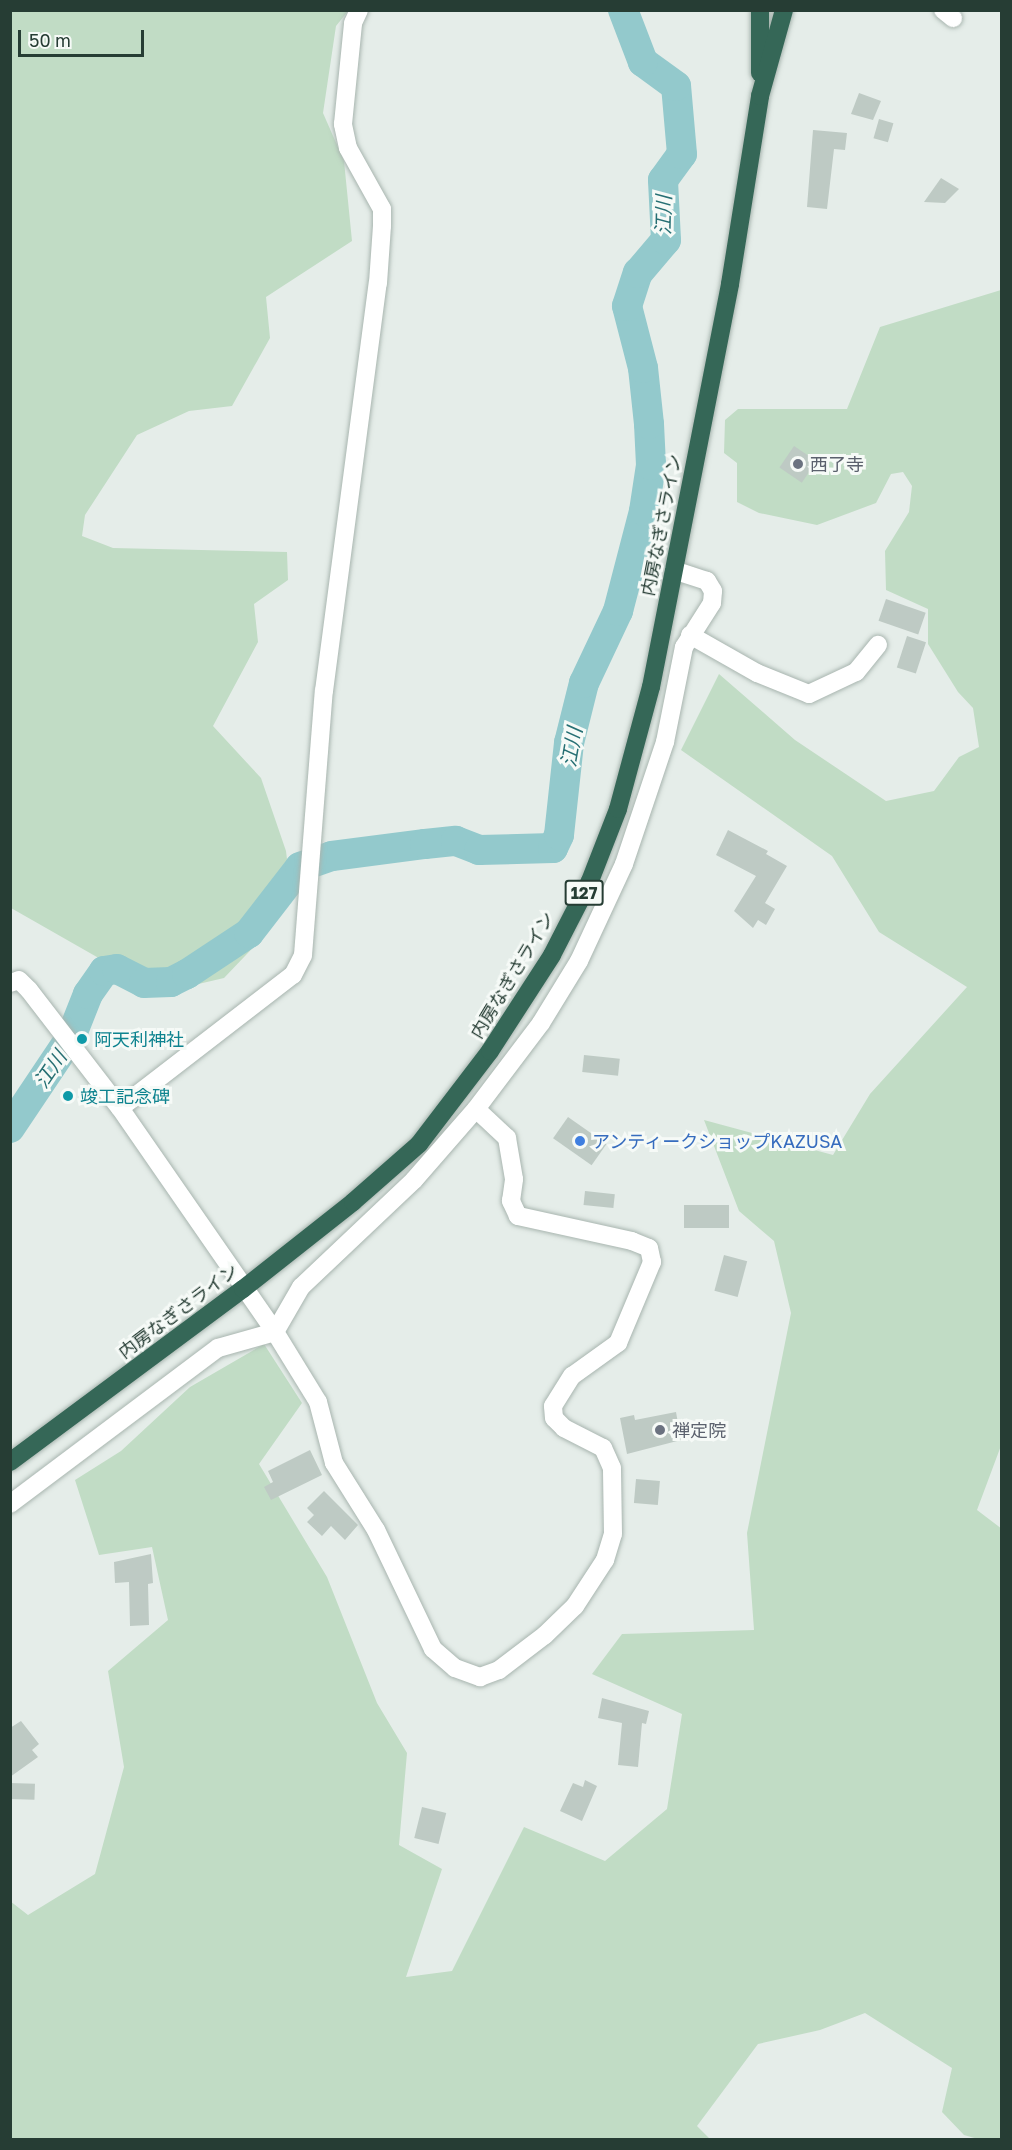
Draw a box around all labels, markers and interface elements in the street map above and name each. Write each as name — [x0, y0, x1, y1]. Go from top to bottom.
scale bar — [21, 18, 147, 56]
text: 50 m — [29, 29, 71, 51]
water label: 江川 — [651, 195, 675, 235]
street label: 内房なぎさライン — [637, 452, 685, 598]
place label: 西了寺 — [810, 453, 864, 475]
marker: 西了寺 — [791, 457, 805, 471]
water label: 江川 — [556, 725, 586, 769]
road number: 127 — [564, 880, 604, 906]
street label: 内房なぎさライン — [466, 908, 558, 1042]
place label: 阿天利神社 — [94, 1028, 184, 1050]
marker: 阿天利神社 — [75, 1032, 89, 1046]
water label: 江川 — [29, 1046, 71, 1092]
place label: 竣工記念碑 — [80, 1085, 170, 1107]
marker: 竣工記念碑 — [61, 1089, 75, 1103]
place label: アンティークショップKAZUSA — [592, 1130, 844, 1152]
marker: アンティークショップKAZUSA — [573, 1134, 587, 1148]
street label: 内房なぎさライン — [114, 1259, 242, 1363]
place label: 禅定院 — [672, 1419, 726, 1441]
marker: 禅定院 — [653, 1423, 667, 1437]

